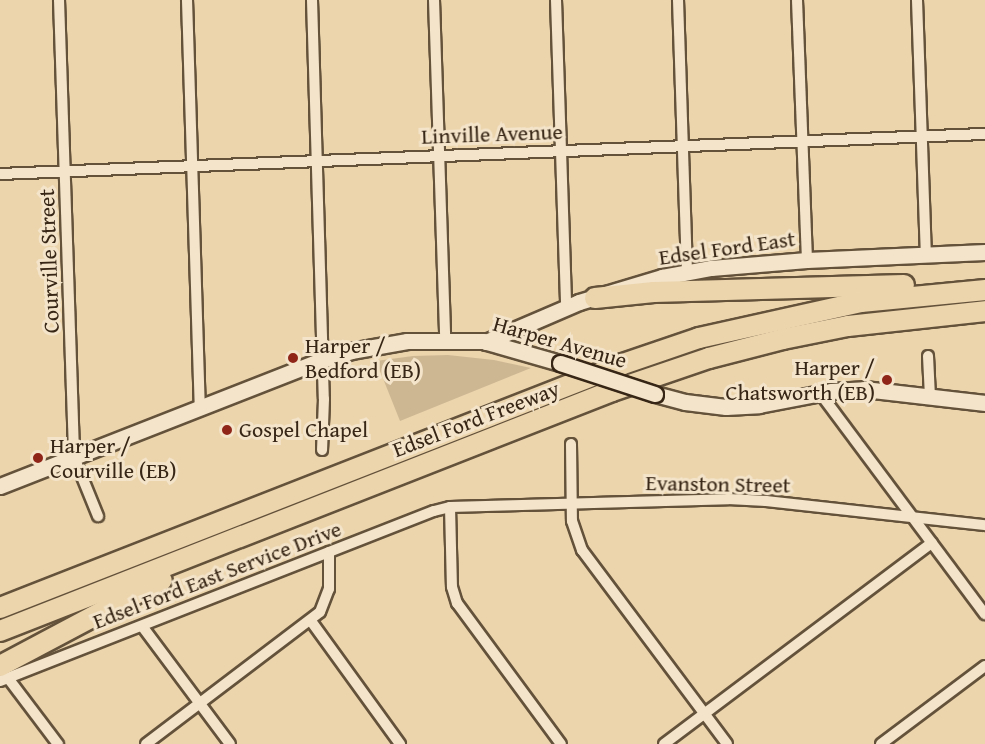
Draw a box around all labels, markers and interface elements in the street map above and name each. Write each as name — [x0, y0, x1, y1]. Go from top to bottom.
street label: Linville Avenue — [421, 118, 563, 150]
street label: Courville Street — [33, 188, 65, 334]
street label: Edsel Ford East — [657, 225, 797, 271]
street label: Harper Avenue — [490, 310, 630, 374]
place label: Harper / Bedford (EB) — [305, 332, 421, 384]
marker: Harper / Bedford (EB) — [286, 351, 300, 365]
place label: Harper / Chatsworth (EB) — [725, 354, 875, 406]
marker: Harper / Chatsworth (EB) — [880, 373, 894, 387]
street label: Edsel Ford Freeway — [389, 375, 563, 463]
place label: Gospel Chapel — [239, 417, 368, 443]
marker: Gospel Chapel — [220, 423, 234, 437]
place label: Harper / Courville (EB) — [50, 432, 177, 484]
marker: Harper / Courville (EB) — [31, 451, 45, 465]
street label: Evanston Street — [645, 470, 791, 498]
street label: Edsel Ford East Service Drive — [89, 515, 345, 635]

